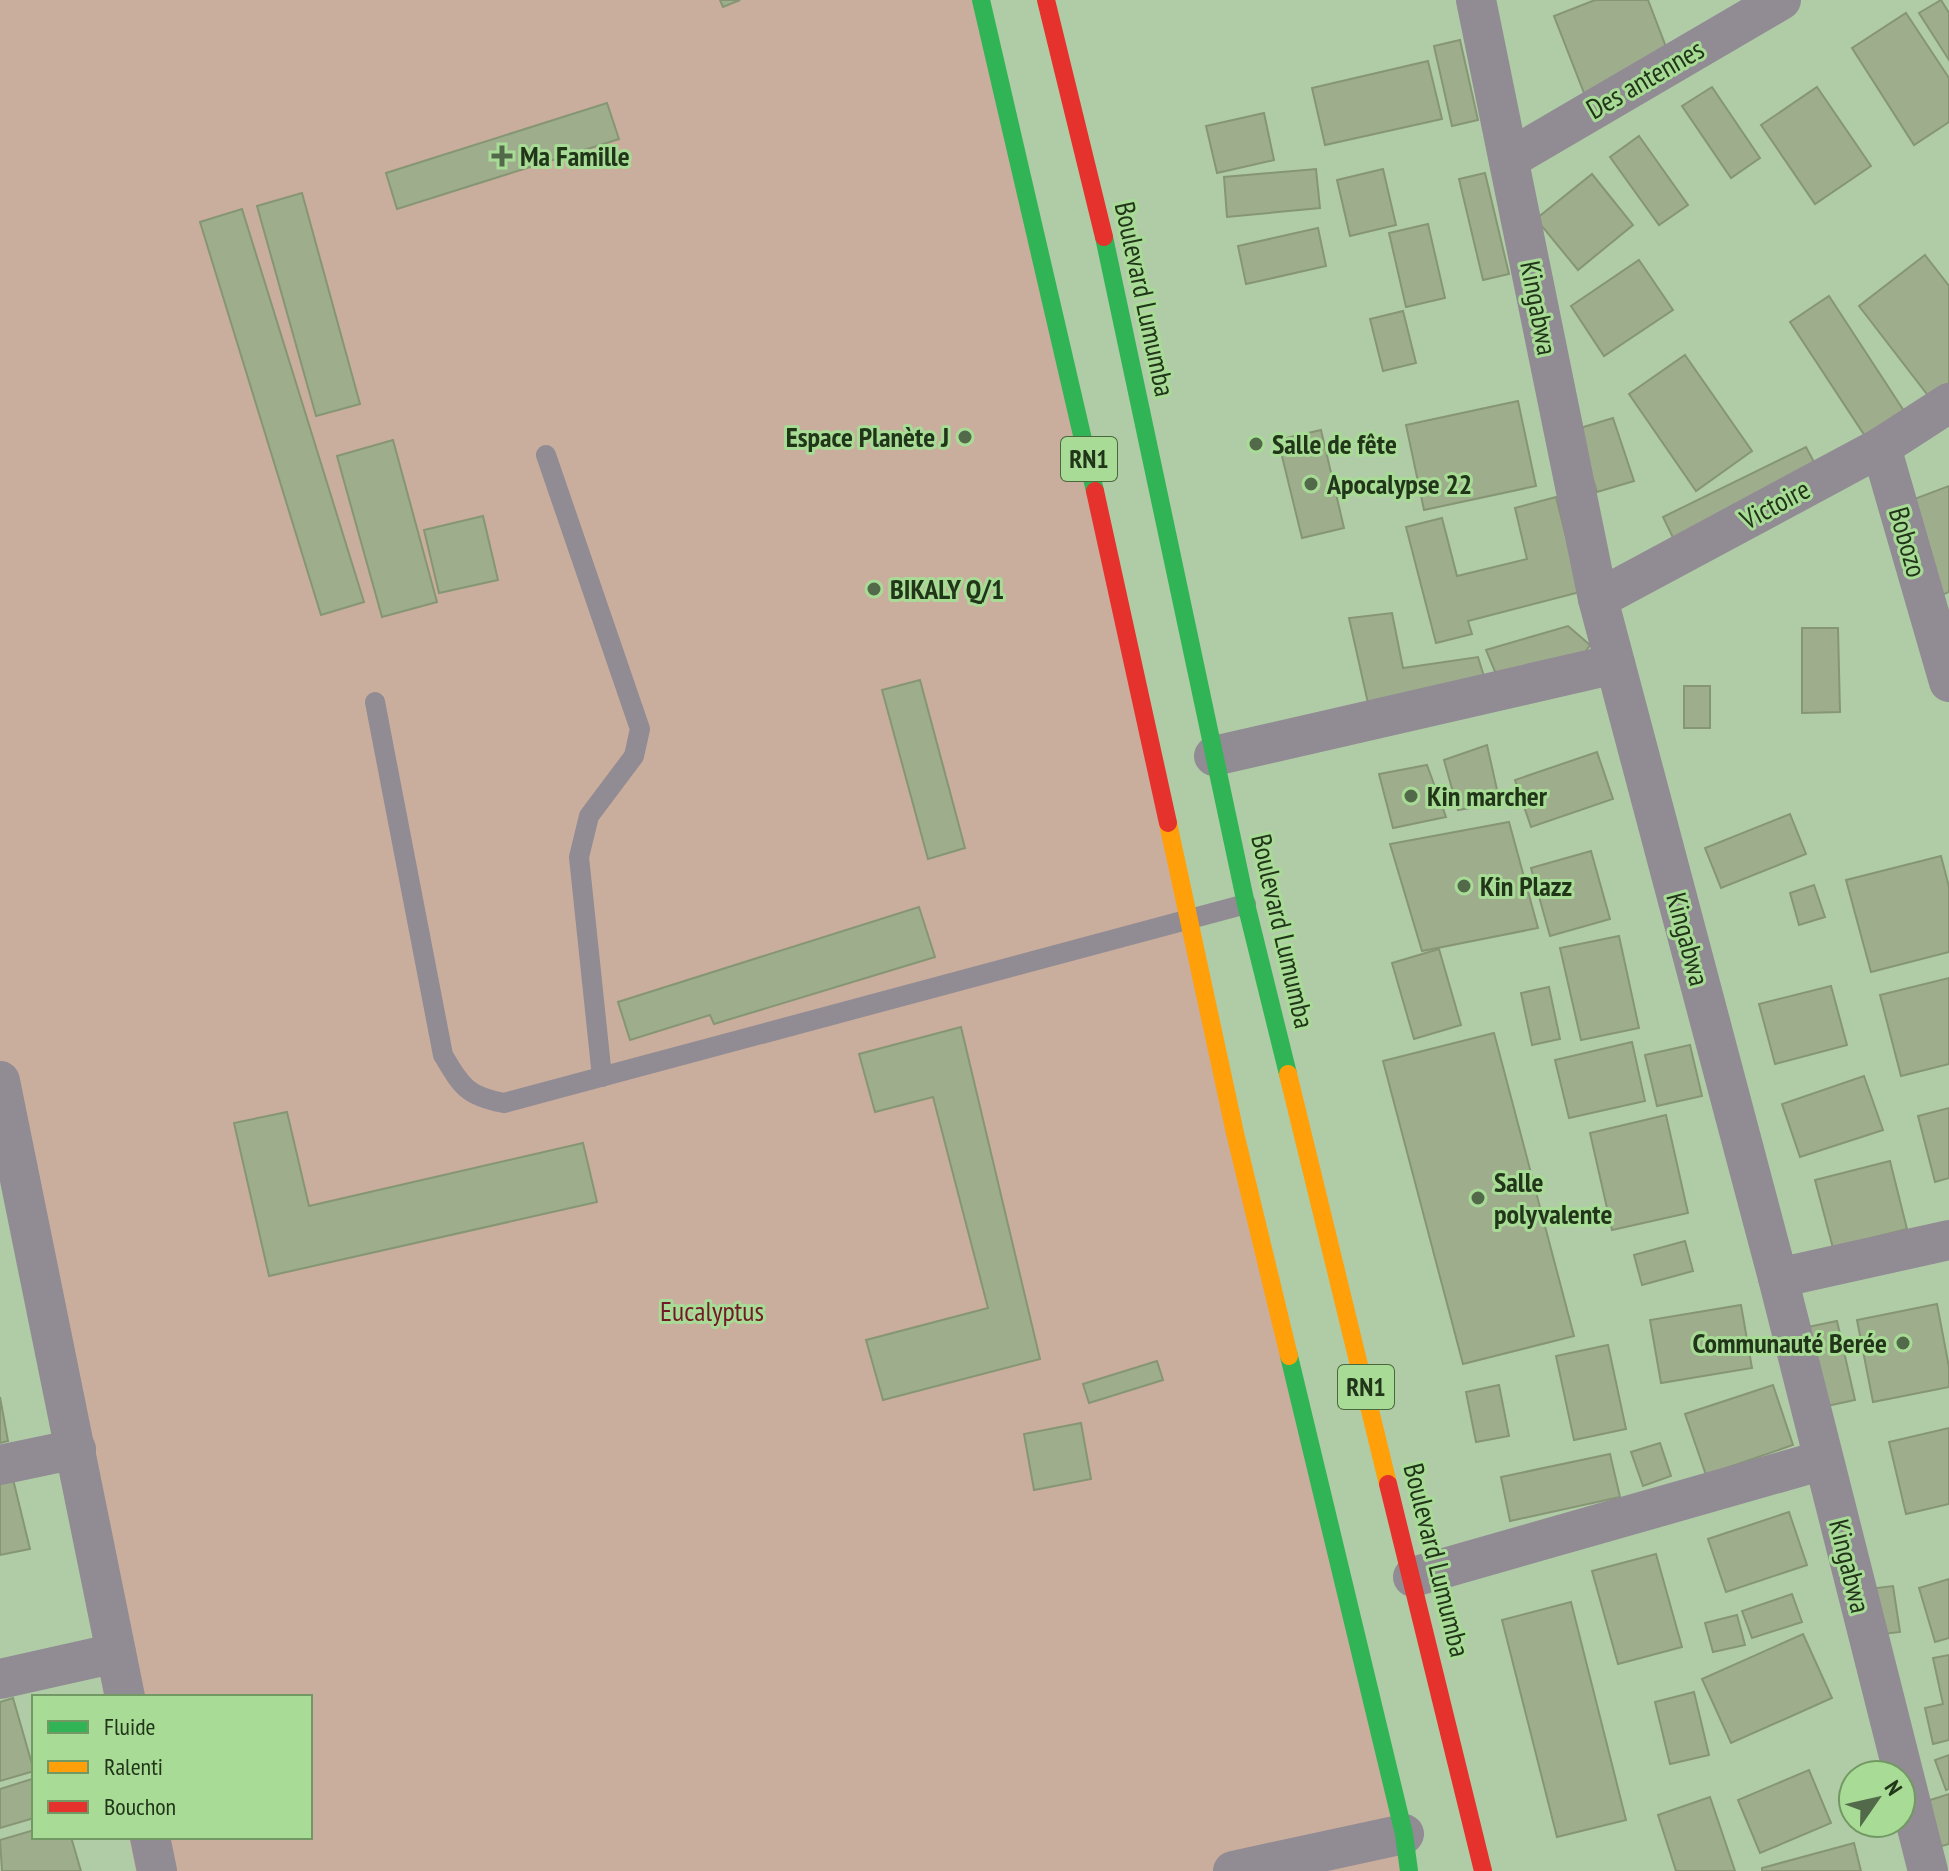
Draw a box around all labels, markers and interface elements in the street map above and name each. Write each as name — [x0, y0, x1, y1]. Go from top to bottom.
street label: Des antennes — [1579, 30, 1710, 127]
place label: Ma Famille — [520, 137, 630, 174]
marker: Ma Famille — [491, 145, 513, 167]
street label: Boulevard Lumumba — [1107, 198, 1184, 400]
street label: Kingabwa — [1512, 258, 1567, 358]
place label: Espace Planète J — [786, 418, 949, 455]
place label: Salle de fête — [1272, 425, 1397, 462]
marker: Espace Planète J — [956, 428, 974, 446]
marker: Salle de fête — [1247, 435, 1265, 453]
road number: RN1 — [1061, 437, 1117, 481]
place label: Apocalypse 22 — [1326, 465, 1472, 502]
street label: Victoire — [1733, 470, 1816, 538]
marker: Apocalypse 22 — [1302, 475, 1320, 493]
street label: Bobozo — [1881, 503, 1936, 581]
place label: BIKALY Q/1 — [890, 570, 1004, 607]
marker: BIKALY Q/1 — [865, 580, 883, 598]
place label: Kin marcher — [1427, 777, 1548, 814]
marker: Kin marcher — [1402, 787, 1420, 805]
street label: Boulevard Lumumba — [1243, 830, 1324, 1032]
place label: Kin Plazz — [1480, 867, 1572, 904]
marker: Kin Plazz — [1455, 877, 1473, 895]
street label: Kingabwa — [1658, 888, 1719, 990]
place label: Salle polyvalente — [1494, 1163, 1612, 1232]
marker: Salle polyvalente — [1469, 1189, 1487, 1207]
park label: Eucalyptus — [660, 1292, 764, 1329]
place label: Communauté Berée — [1693, 1324, 1887, 1361]
marker: Communauté Berée — [1894, 1334, 1912, 1352]
road number: RN1 — [1338, 1365, 1394, 1409]
street label: Boulevard Lumumba — [1396, 1459, 1479, 1661]
street label: Kingabwa — [1821, 1515, 1880, 1616]
legend — [32, 1695, 312, 1839]
text: Fluide — [104, 1711, 155, 1742]
text: Ralenti — [104, 1751, 163, 1782]
north arrow — [1837, 1759, 1917, 1839]
text: N — [1879, 1775, 1909, 1801]
text: Bouchon — [104, 1791, 176, 1822]

